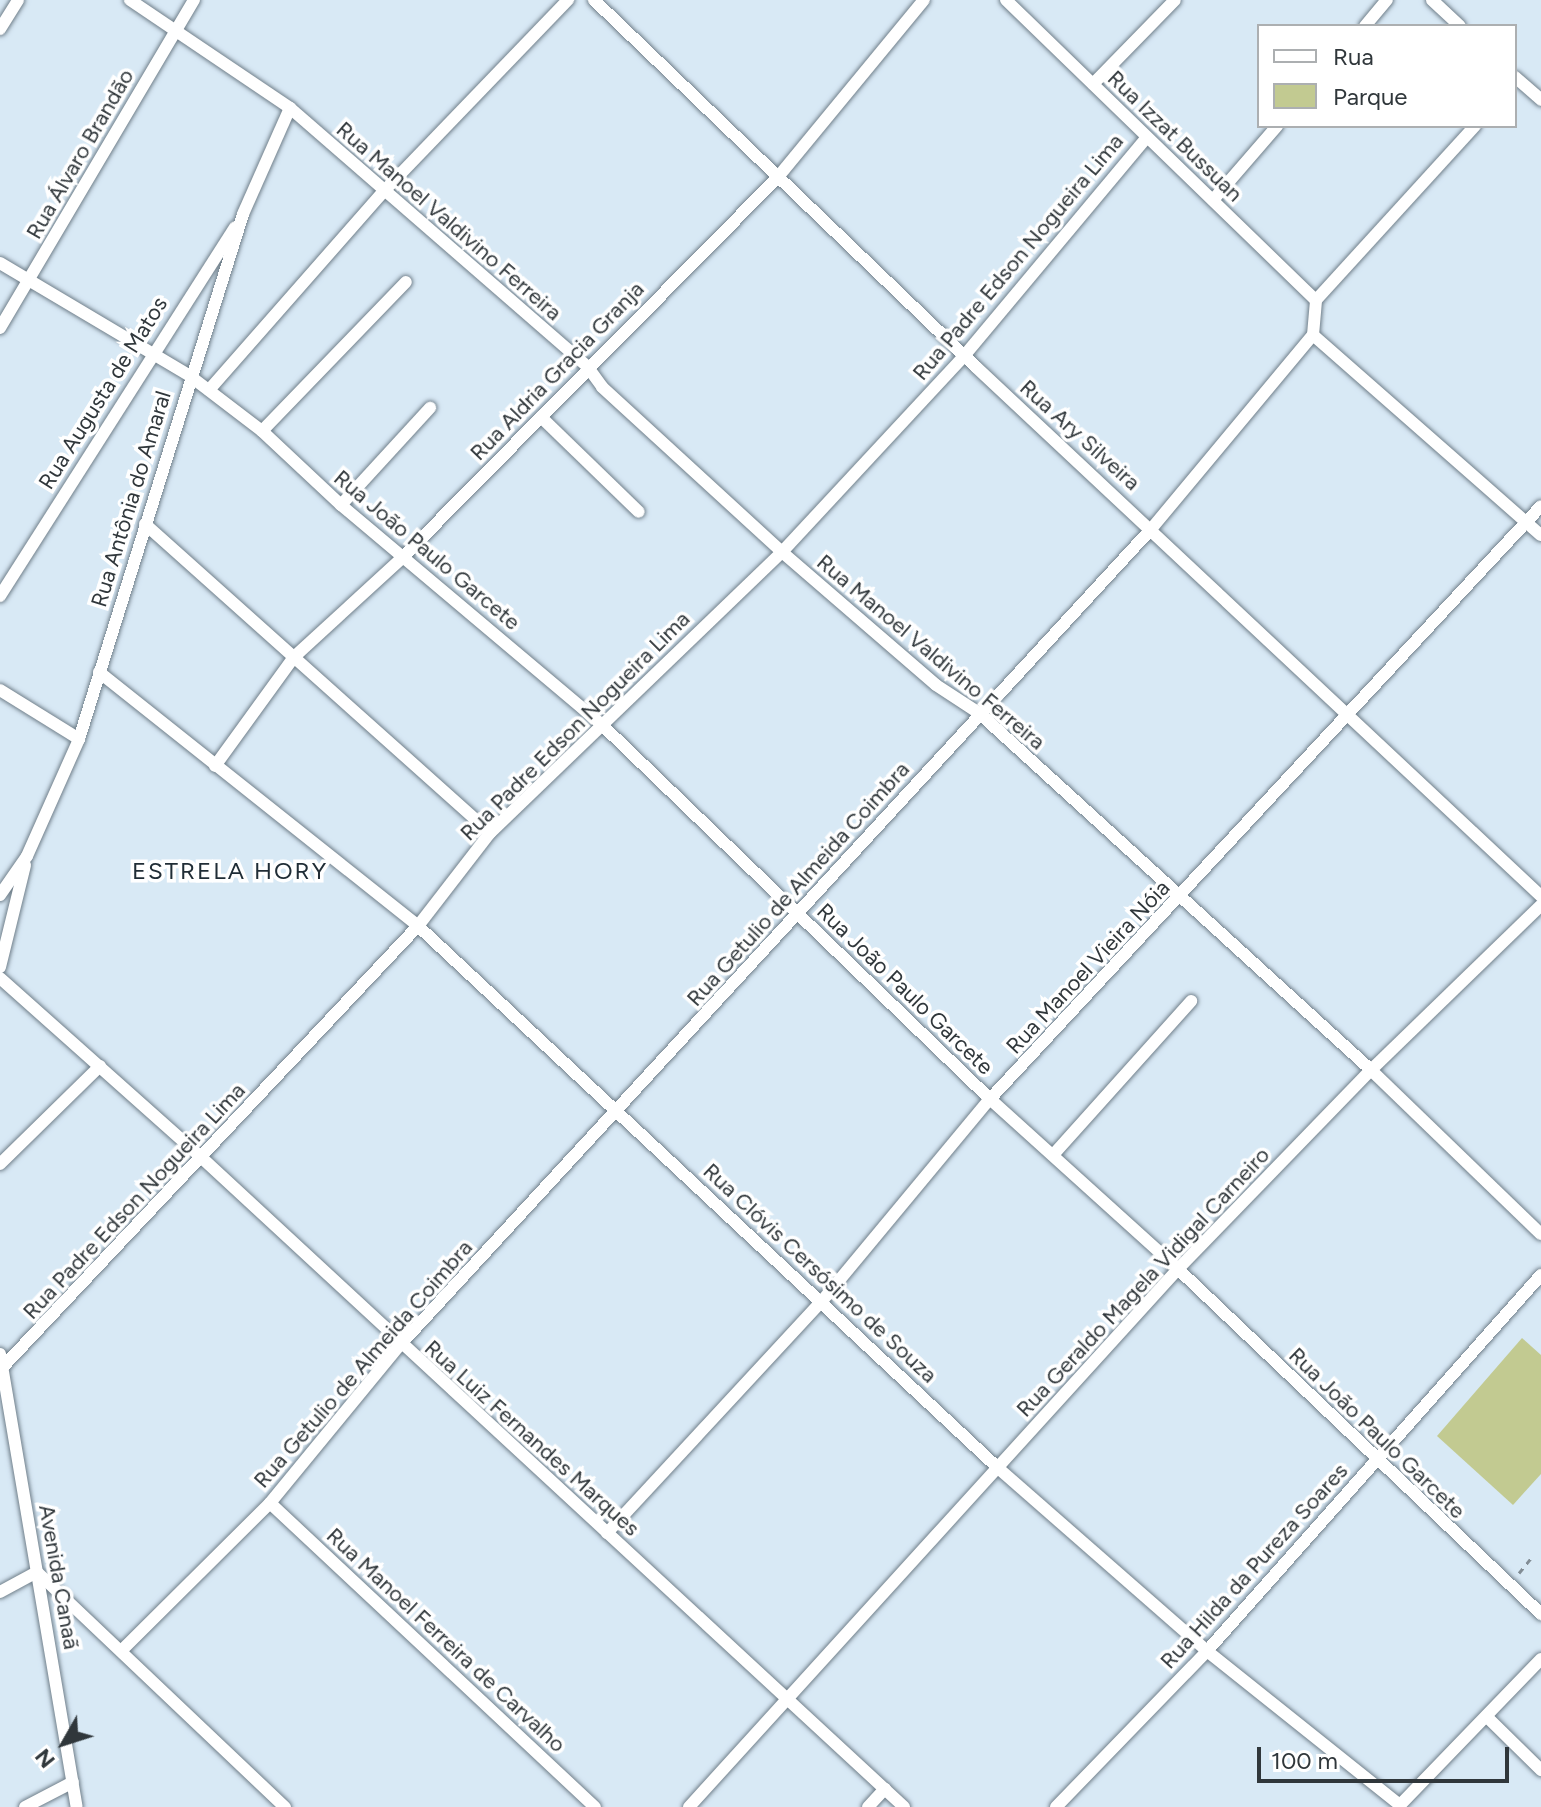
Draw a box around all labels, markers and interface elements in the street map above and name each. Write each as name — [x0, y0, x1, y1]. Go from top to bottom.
legend — [1257, 24, 1517, 128]
text: Rua — [1333, 42, 1374, 71]
street label: Rua Álvaro Brandão — [21, 64, 139, 244]
street label: Rua Izzat Bussuan — [1102, 65, 1248, 207]
text: Parque — [1333, 82, 1407, 111]
street label: Rua Manoel Valdivino Ferreira — [331, 116, 567, 326]
street label: Rua Padre Edson Nogueira Lima — [907, 128, 1129, 386]
street label: Rua Aldria Gracia Granja — [465, 276, 649, 466]
street label: Rua Augusta de Matos — [33, 292, 173, 494]
street label: Rua Ary Silveira — [1015, 374, 1145, 496]
street label: Rua Antônia do Amaral — [86, 388, 176, 610]
street label: Rua João Paulo Garcete — [329, 464, 525, 636]
street label: Rua Manoel Valdivino Ferreira — [812, 549, 1050, 755]
street label: Rua Padre Edson Nogueira Lima — [455, 606, 695, 846]
street label: Rua Getulio de Almeida Coimbra — [681, 756, 915, 1012]
district label: ESTRELA HORY — [132, 857, 328, 885]
street label: Rua Manoel Vieira Nóia — [1001, 875, 1175, 1059]
street label: Rua João Paulo Garcete — [811, 898, 999, 1080]
street label: Rua Padre Edson Nogueira Lima — [17, 1077, 251, 1325]
street label: Rua Geraldo Magela Vidigal Carneiro — [1011, 1142, 1275, 1422]
street label: Rua Clóvis Cersósimo de Souza — [698, 1158, 942, 1388]
street label: Rua Getulio de Almeida Coimbra — [248, 1235, 478, 1493]
street label: Rua Luiz Fernandes Marques — [419, 1335, 645, 1541]
street label: Rua João Paulo Garcete — [1283, 1342, 1471, 1524]
street label: Rua Hilda da Pureza Soares — [1155, 1458, 1353, 1674]
street label: Avenida Canaã — [33, 1503, 85, 1651]
street label: Rua Manoel Ferreira de Carvalho — [321, 1522, 571, 1758]
north arrow — [24, 1703, 104, 1783]
scale bar — [1261, 1731, 1513, 1781]
text: N — [29, 1743, 61, 1774]
text: 100 m — [1271, 1746, 1338, 1775]

